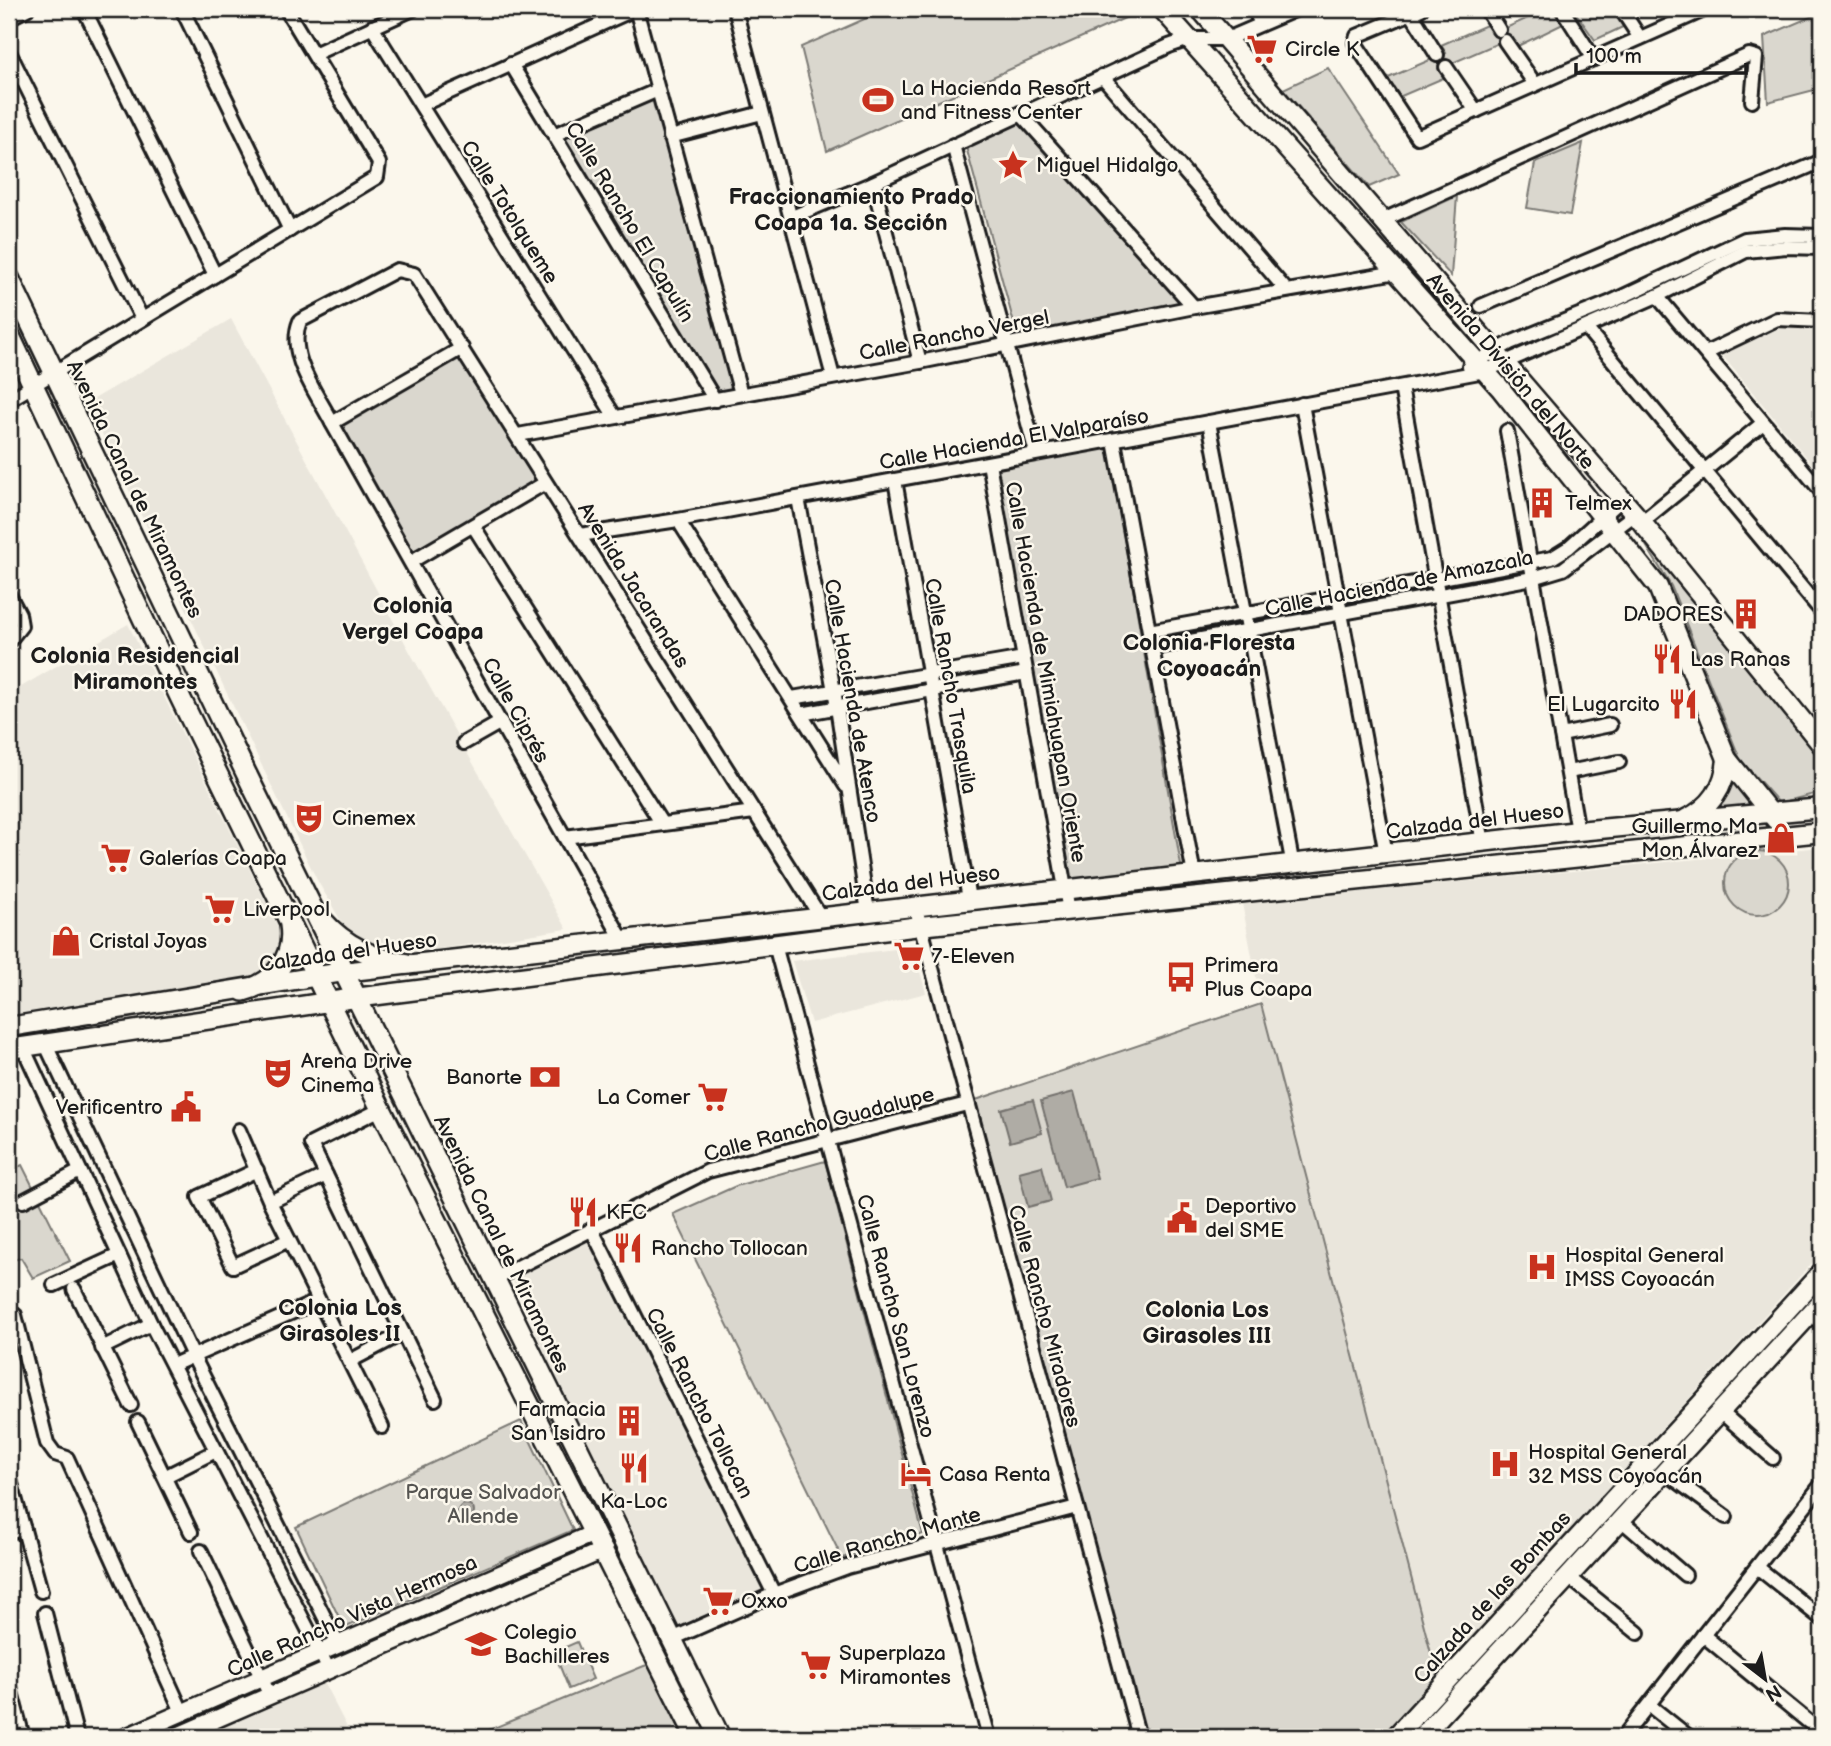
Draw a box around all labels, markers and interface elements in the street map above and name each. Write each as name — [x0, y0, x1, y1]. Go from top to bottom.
supermarket icon: Circle K — [1245, 32, 1279, 66]
scale bar — [1576, 32, 1745, 76]
place label: Circle K — [1285, 37, 1360, 62]
text: 100 m — [1586, 44, 1642, 69]
place label: La Hacienda Resort and Fitness Center — [901, 76, 1092, 125]
sports icon: La Hacienda Resort and Fitness Center — [861, 83, 895, 117]
street label: Calle Rancho El Capulín — [560, 118, 699, 327]
street label: Calle Totolqueme — [455, 136, 564, 288]
place icon: Miguel Hidalgo — [996, 148, 1030, 182]
place label: Miguel Hidalgo — [1036, 153, 1179, 178]
district label: Fraccionamiento Prado Coapa 1a. Sección — [729, 183, 974, 237]
street label: Avenida División del Norte — [1421, 268, 1600, 475]
street label: Calle Rancho Vergel — [857, 305, 1051, 366]
street label: Avenida Canal de Miramontes — [61, 356, 208, 622]
street label: Calle Hacienda El Valparaíso — [877, 403, 1151, 476]
street label: Calle Hacienda de Mimiahuapan Oriente — [1000, 480, 1091, 865]
building icon: Telmex — [1525, 486, 1559, 520]
place label: Telmex — [1565, 491, 1632, 516]
street label: Avenida Jacarandas — [572, 498, 695, 673]
street label: Calle Hacienda de Amazcala — [1263, 545, 1535, 622]
street label: Calle Rancho Trasquila — [919, 576, 982, 796]
street label: Calle Hacienda de Atenco — [819, 577, 886, 825]
district label: Colonia Vergel Coapa — [342, 592, 484, 646]
building icon: DADORES — [1729, 597, 1763, 631]
place label: DADORES — [1623, 602, 1723, 627]
district label: Colonia Floresta Coyoacán — [1123, 629, 1295, 683]
district label: Colonia Residencial Miramontes — [31, 642, 239, 696]
restaurant icon: Las Ranas — [1650, 642, 1684, 676]
place label: Las Ranas — [1690, 647, 1790, 672]
street label: Calle Ciprés — [476, 653, 555, 767]
restaurant icon: El Lugarcito — [1666, 687, 1700, 721]
place label: El Lugarcito — [1547, 692, 1660, 717]
street label: Calzada del Hueso — [1384, 798, 1566, 845]
theatre icon: Cinemex — [292, 801, 326, 835]
place label: Cinemex — [332, 806, 416, 831]
place label: Guillermo Ma Mon Álvarez — [1631, 814, 1759, 863]
shop icon: Guillermo Ma Mon Álvarez — [1764, 821, 1798, 855]
supermarket icon: Galerías Coapa — [99, 841, 133, 875]
place label: Galerías Coapa — [139, 846, 287, 871]
street label: Calzada del Hueso — [820, 860, 1002, 907]
supermarket icon: Liverpool — [203, 892, 237, 926]
place label: Liverpool — [243, 897, 330, 922]
shop icon: Cristal Joyas — [49, 924, 83, 958]
street label: Calzada del Hueso — [257, 928, 439, 977]
place label: Cristal Joyas — [89, 929, 207, 954]
supermarket icon: 7-Eleven — [892, 939, 926, 973]
place label: 7-Eleven — [932, 944, 1015, 969]
place label: Primera Plus Coapa — [1204, 953, 1312, 1002]
bus stop icon: Primera Plus Coapa — [1164, 960, 1198, 994]
place label: Arena Drive Cinema — [301, 1049, 412, 1098]
theatre icon: Arena Drive Cinema — [261, 1056, 295, 1090]
bank icon: Banorte — [528, 1060, 562, 1094]
place label: Banorte — [446, 1065, 522, 1090]
supermarket icon: La Comer — [696, 1080, 730, 1114]
street label: Calle Rancho Guadalupe — [701, 1082, 937, 1167]
place label: La Comer — [597, 1085, 690, 1110]
public building icon: Verificentro — [169, 1090, 203, 1124]
place label: Verificentro — [56, 1095, 163, 1120]
street label: Avenida Canal de Miramontes — [428, 1111, 575, 1377]
street label: Calle Rancho San Lorenzo — [851, 1191, 940, 1441]
place label: Deportivo del SME — [1205, 1194, 1297, 1243]
restaurant icon: KFC — [566, 1195, 600, 1229]
place label: KFC — [606, 1200, 647, 1225]
public building icon: Deportivo del SME — [1165, 1201, 1199, 1235]
street label: Calle Rancho Miradores — [1003, 1202, 1086, 1430]
restaurant icon: Rancho Tollocan — [611, 1231, 645, 1265]
place label: Rancho Tollocan — [651, 1236, 808, 1261]
place label: Hospital General IMSS Coyoacán — [1565, 1243, 1724, 1292]
hospital icon: Hospital General IMSS Coyoacán — [1525, 1250, 1559, 1284]
district label: Colonia Los Girasoles II — [278, 1294, 402, 1348]
district label: Colonia Los Girasoles III — [1143, 1296, 1271, 1350]
street label: Calle Rancho Tollocan — [641, 1304, 759, 1503]
place label: Farmacia San Isidro — [511, 1397, 606, 1446]
building icon: Farmacia San Isidro — [612, 1404, 646, 1438]
place label: Hospital General 32 MSS Coyoacán — [1528, 1440, 1702, 1489]
hospital icon: Hospital General 32 MSS Coyoacán — [1488, 1447, 1522, 1481]
restaurant icon: Ka-Loc — [617, 1451, 651, 1485]
hotel icon: Casa Renta — [899, 1457, 933, 1491]
place label: Casa Renta — [939, 1462, 1051, 1487]
park label: Parque Salvador Allende — [405, 1480, 561, 1529]
place label: Ka-Loc — [600, 1489, 668, 1514]
street label: Calle Rancho Mante — [791, 1502, 984, 1579]
street label: Calzada de las Bombas — [1408, 1506, 1576, 1689]
street label: Calle Rancho Vista Hermosa — [223, 1550, 481, 1683]
supermarket icon: Oxxo — [701, 1584, 735, 1618]
place label: Oxxo — [741, 1589, 788, 1614]
place label: Colegio Bachilleres — [504, 1620, 610, 1669]
school or university icon: Colegio Bachilleres — [464, 1627, 498, 1661]
place label: Superplaza Miramontes — [839, 1641, 951, 1690]
north arrow — [1730, 1644, 1800, 1714]
supermarket icon: Superplaza Miramontes — [799, 1648, 833, 1682]
text: N — [1761, 1679, 1785, 1706]

